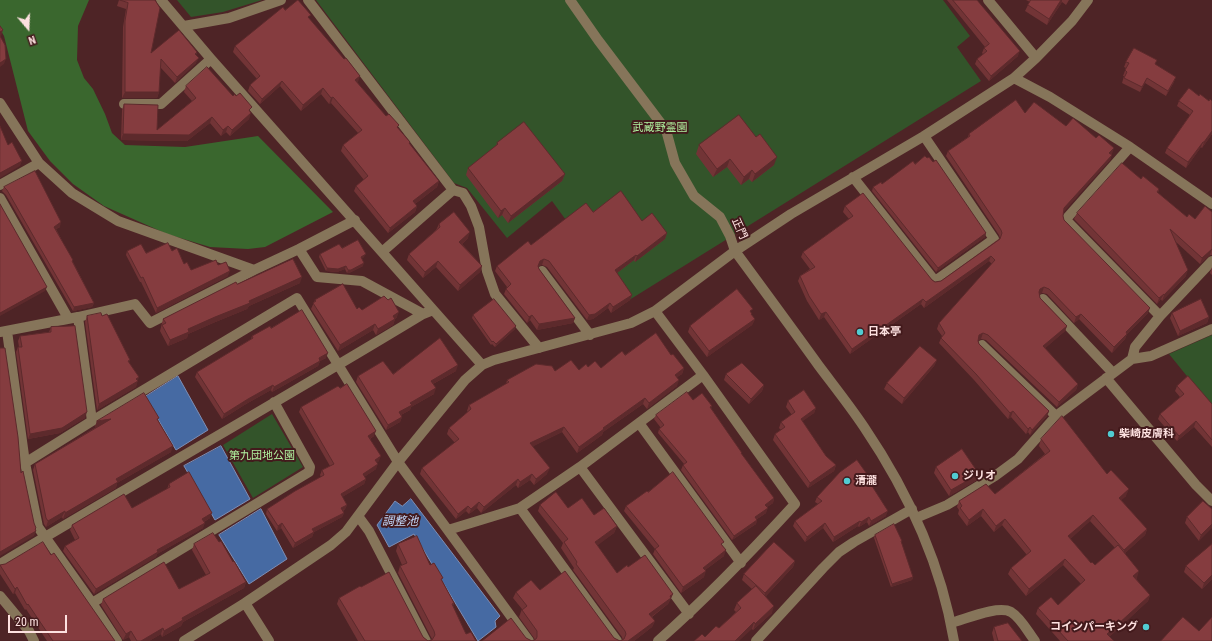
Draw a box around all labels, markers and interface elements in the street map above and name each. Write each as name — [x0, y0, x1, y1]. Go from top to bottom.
north arrow — [8, 8, 48, 48]
text: N — [27, 33, 37, 47]
park label: 武蔵野霊園 — [633, 121, 687, 135]
street label: 正門 — [728, 216, 750, 242]
place label: 日本亭 — [868, 325, 901, 339]
marker: 日本亭 — [855, 327, 865, 337]
place label: 柴崎皮膚科 — [1119, 427, 1174, 441]
marker: 柴崎皮膚科 — [1106, 429, 1116, 439]
park label: 第九団地公園 — [229, 449, 295, 463]
place label: ジリオ — [963, 469, 996, 483]
marker: ジリオ — [950, 471, 960, 481]
place label: 清瀧 — [855, 474, 877, 488]
marker: 清瀧 — [842, 476, 852, 486]
water label: 調整池 — [382, 515, 418, 529]
scale bar — [10, 607, 69, 633]
text: 20 m — [15, 615, 39, 629]
place label: コインパーキング — [1050, 620, 1138, 634]
marker: コインパーキング — [1141, 622, 1151, 632]

